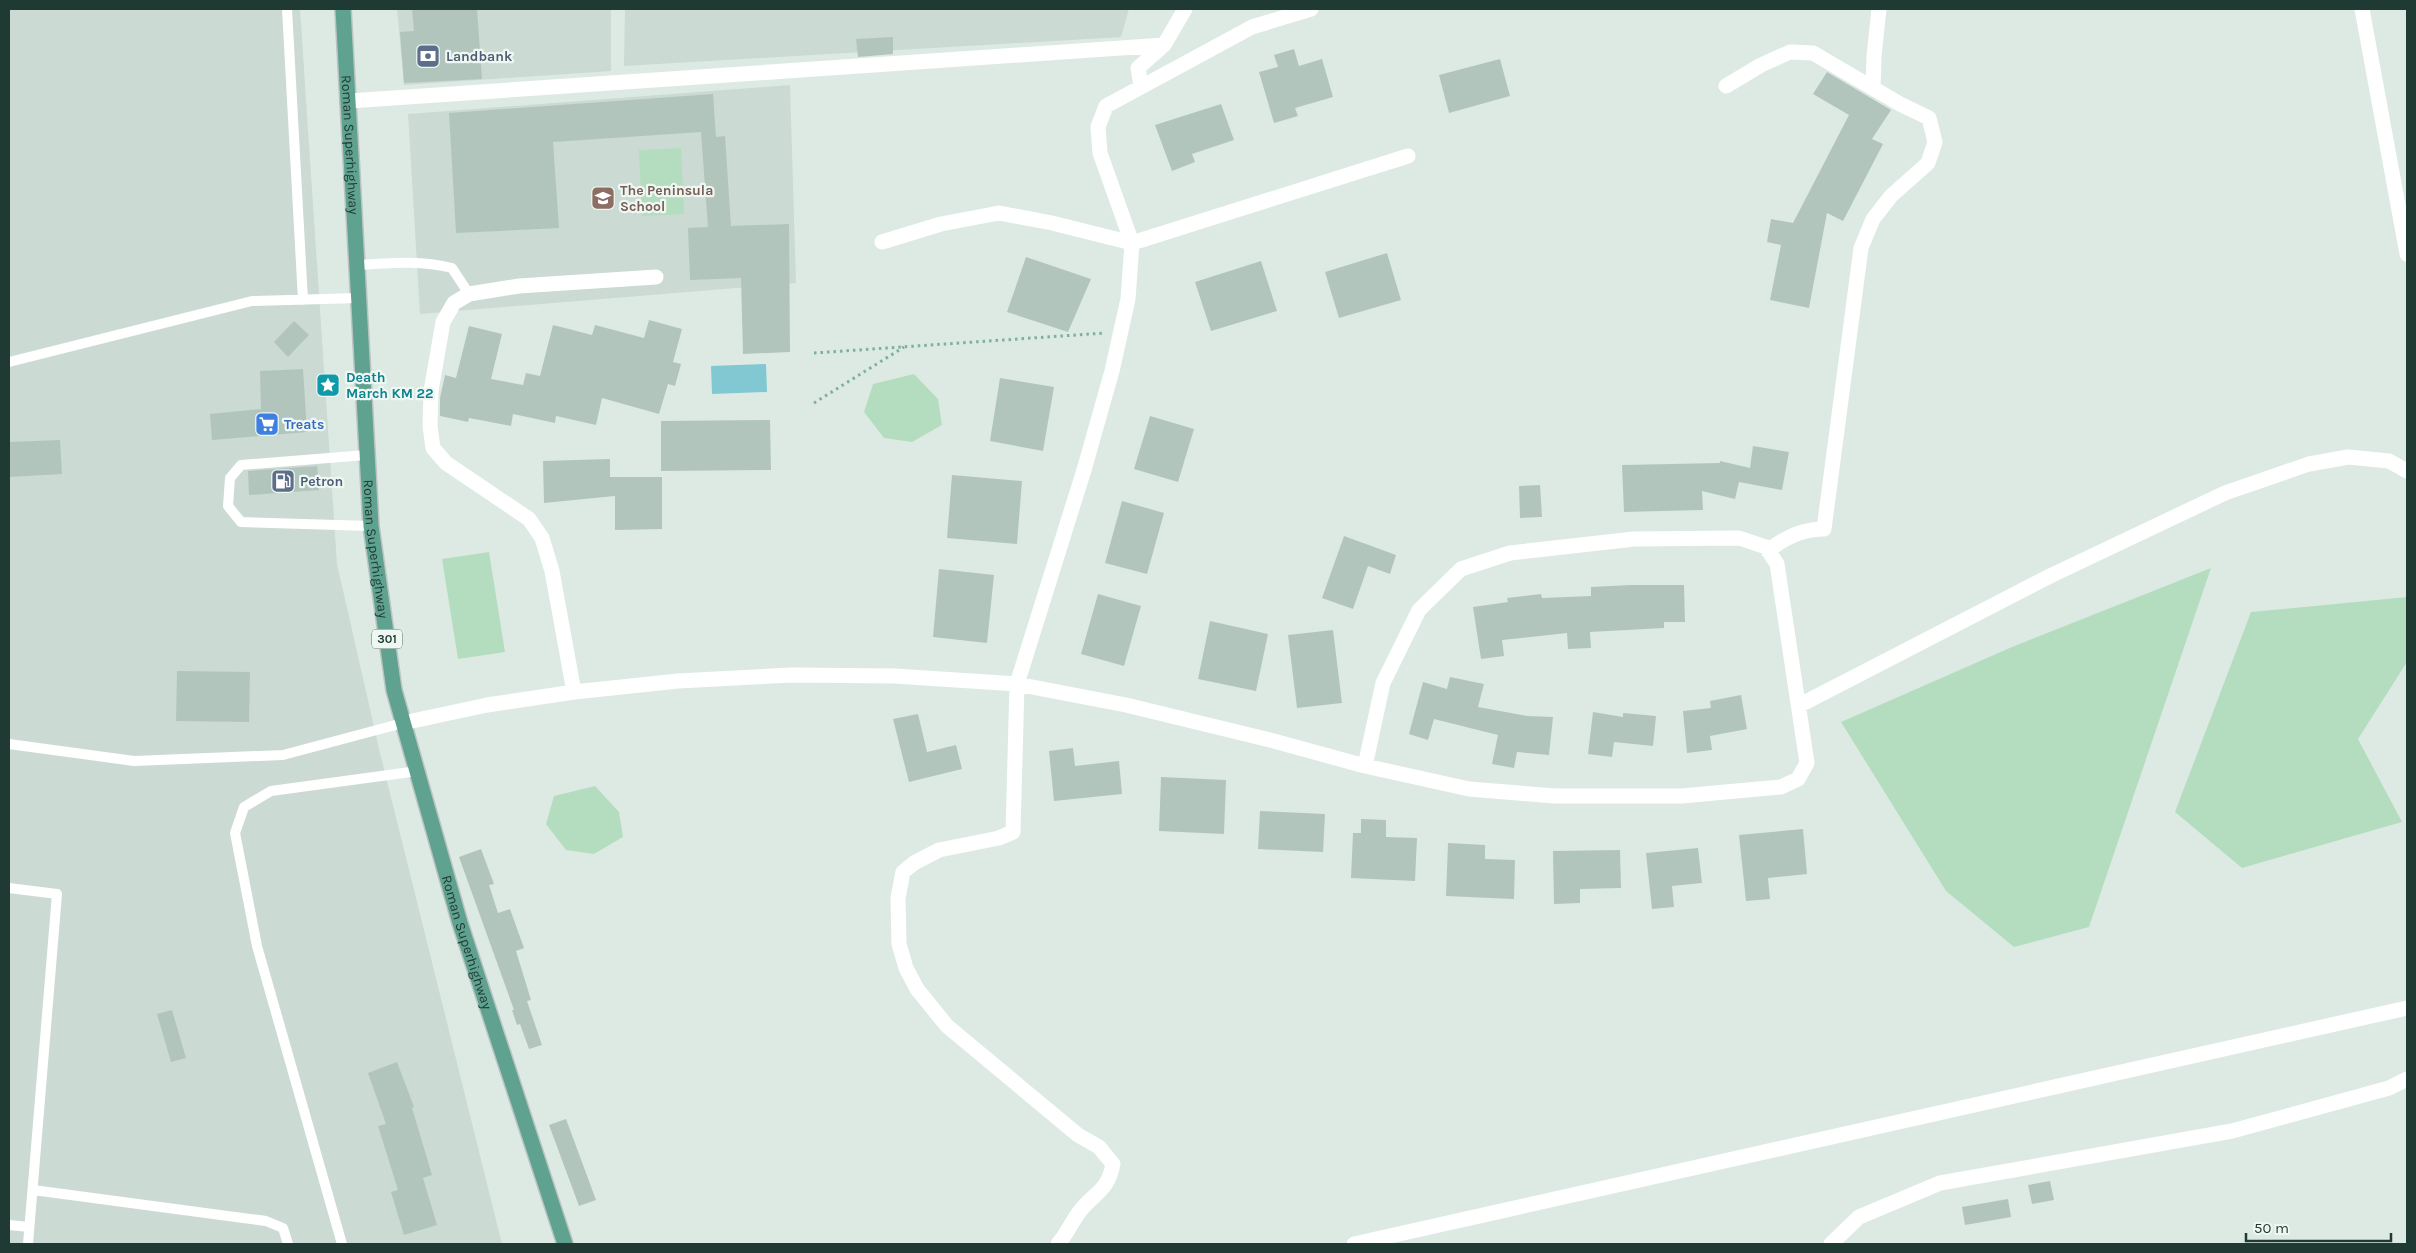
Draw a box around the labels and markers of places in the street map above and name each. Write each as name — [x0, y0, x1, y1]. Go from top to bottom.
bank icon: Landbank — [415, 43, 441, 69]
place label: Landbank — [446, 48, 513, 65]
place label: The Peninsula School — [620, 182, 713, 215]
school or university icon: The Peninsula School — [590, 185, 616, 211]
place label: Death March KM 22 — [346, 369, 434, 402]
place icon: Death March KM 22 — [315, 372, 341, 398]
supermarket icon: Treats — [254, 411, 280, 437]
place label: Treats — [284, 416, 324, 433]
fuel station icon: Petron — [270, 468, 296, 494]
place label: Petron — [300, 473, 343, 490]

